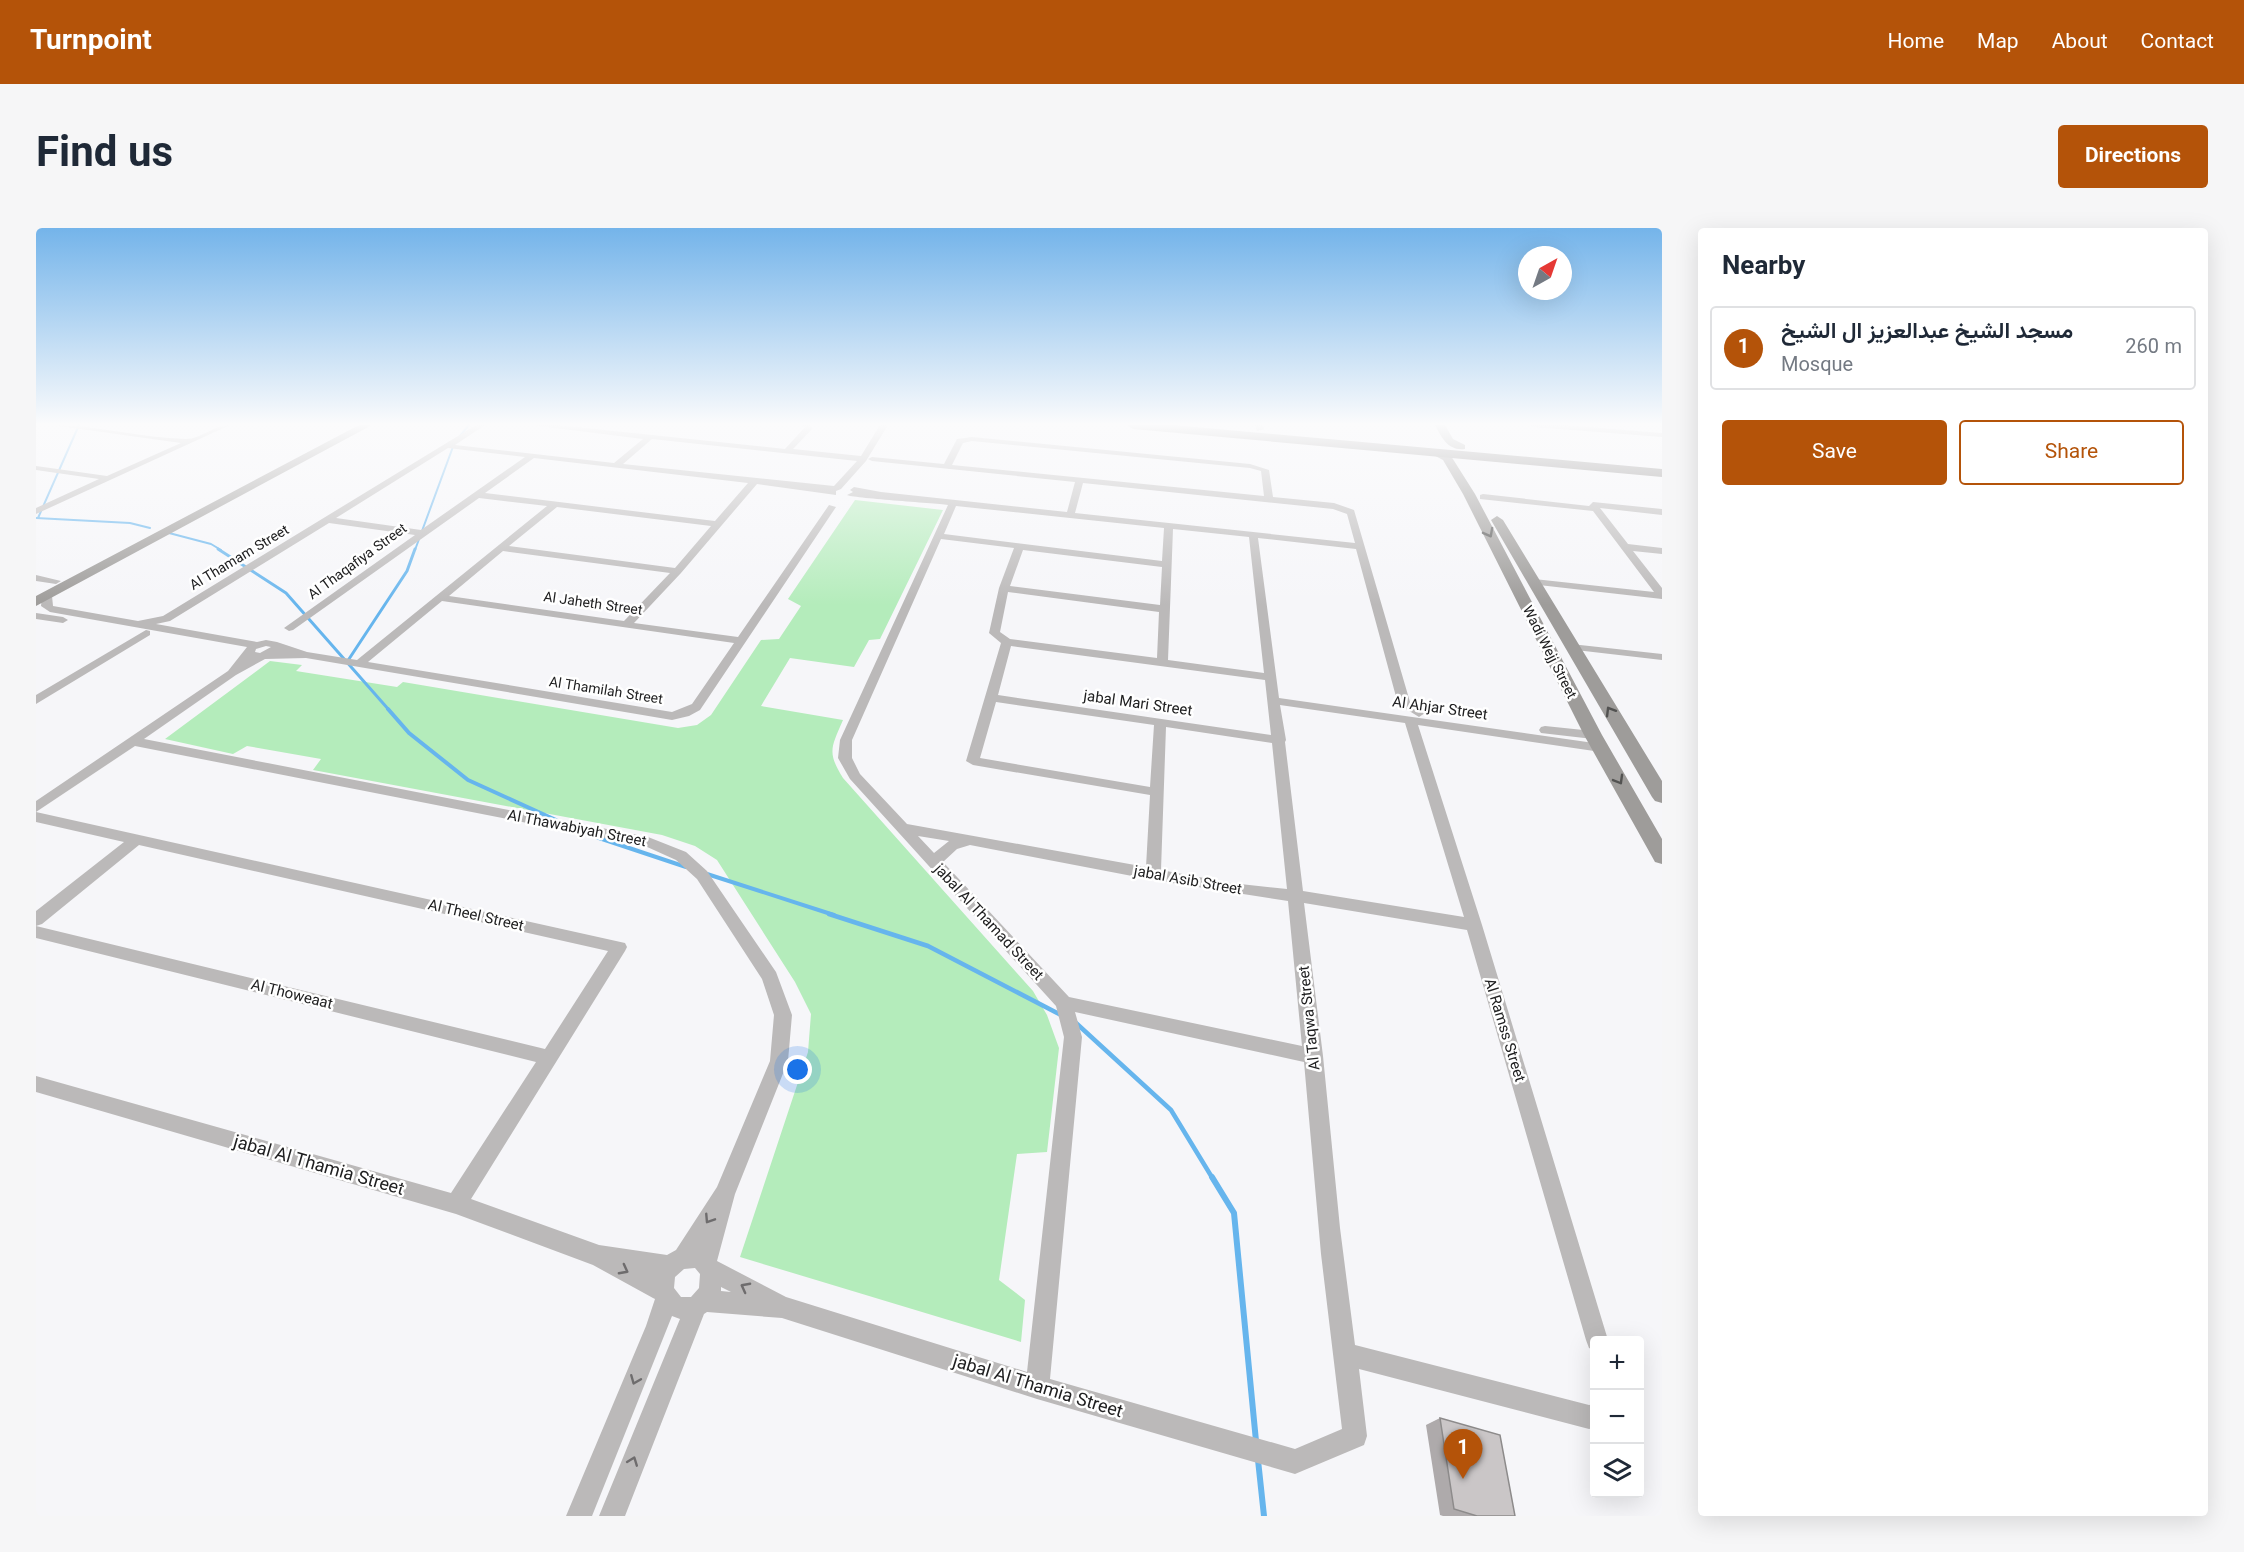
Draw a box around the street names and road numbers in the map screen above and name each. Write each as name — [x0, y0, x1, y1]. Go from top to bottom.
street label: Al Thaqafiya Street — [304, 519, 413, 606]
street label: Al Thamam Street — [186, 520, 294, 597]
street label: Al Jaheth Street — [542, 587, 644, 623]
street label: Wadi Wejj Street — [1515, 603, 1581, 704]
street label: Al Thamilah Street — [547, 672, 665, 712]
street label: jabal Mari Street — [1081, 685, 1194, 724]
street label: Al Ahjar Street — [1391, 691, 1489, 728]
street label: Al Thawabiyah Street — [505, 805, 648, 854]
street label: jabal Al Thamad Street — [927, 859, 1048, 986]
street label: jabal Asib Street — [1131, 860, 1244, 902]
street label: Al Theel Street — [426, 894, 526, 939]
street label: Al Taqwa Street — [1294, 964, 1327, 1071]
street label: Al Thoweaat — [248, 974, 335, 1017]
street label: Al Ramss Street — [1477, 976, 1530, 1085]
street label: jabal Al Thamia Street — [229, 1129, 407, 1205]
street label: jabal Al Thamia Street — [948, 1348, 1126, 1427]

